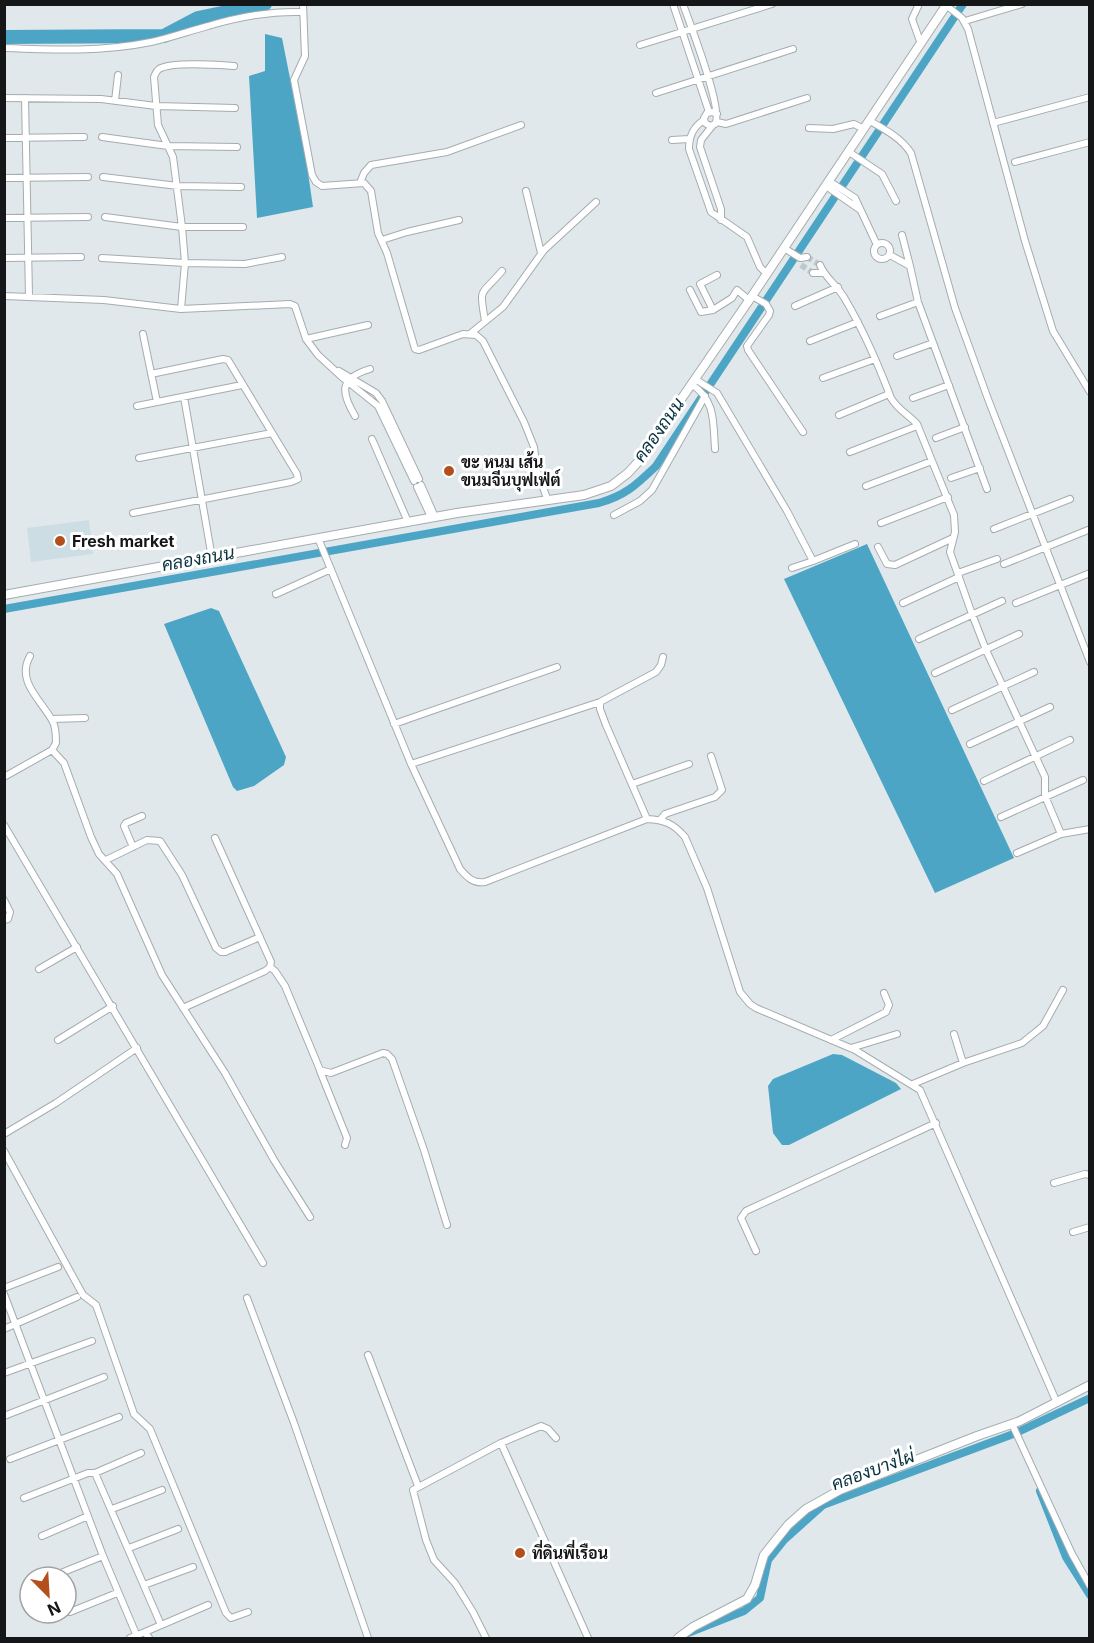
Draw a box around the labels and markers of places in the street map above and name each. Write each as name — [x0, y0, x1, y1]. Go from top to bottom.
place label: ขะ หนม เส้น ขนมจีนบุฟเฟ่ต์ — [461, 451, 561, 492]
marker: ขะ หนม เส้น ขนมจีนบุฟเฟ่ต์ — [442, 464, 456, 478]
place label: Fresh market — [72, 531, 175, 551]
marker: Fresh market — [53, 534, 67, 548]
place label: ที่ดินพี่เรือน — [532, 1539, 608, 1563]
marker: ที่ดินพี่เรือน — [513, 1546, 527, 1560]

